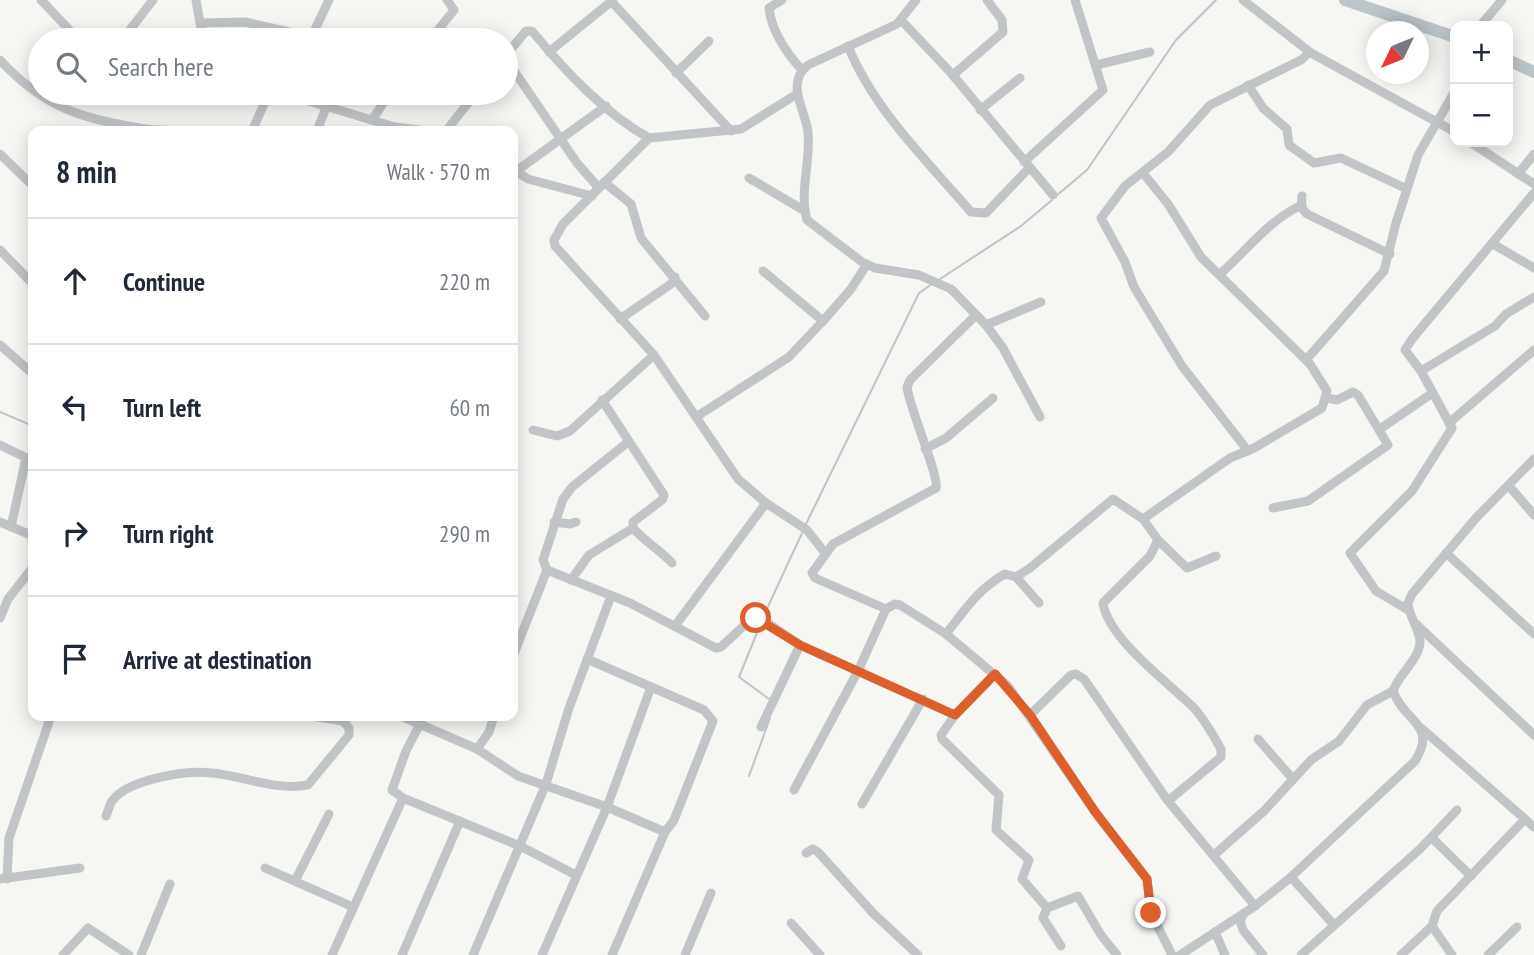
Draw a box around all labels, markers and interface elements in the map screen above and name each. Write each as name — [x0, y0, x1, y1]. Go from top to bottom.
north arrow — [1366, 21, 1429, 84]
map controls — [1450, 21, 1513, 147]
button: + — [1450, 21, 1513, 84]
search box — [28, 28, 518, 105]
icon: search — [52, 48, 90, 86]
text: Search here — [108, 50, 214, 83]
button: − — [1450, 84, 1513, 147]
text: 8 min — [56, 152, 117, 191]
text: Walk · 570 m — [387, 157, 490, 186]
icon: ahead — [56, 262, 94, 300]
text: Continue — [123, 265, 205, 298]
text: 220 m — [439, 267, 490, 296]
icon: left — [56, 388, 94, 426]
text: Turn left — [123, 391, 201, 424]
text: 60 m — [449, 393, 490, 422]
icon: right — [56, 514, 94, 552]
text: Turn right — [123, 517, 214, 550]
text: 290 m — [439, 519, 490, 548]
route start — [740, 602, 771, 633]
icon: arrive — [56, 640, 94, 678]
text: Arrive at destination — [123, 643, 312, 676]
route end — [1135, 897, 1166, 928]

